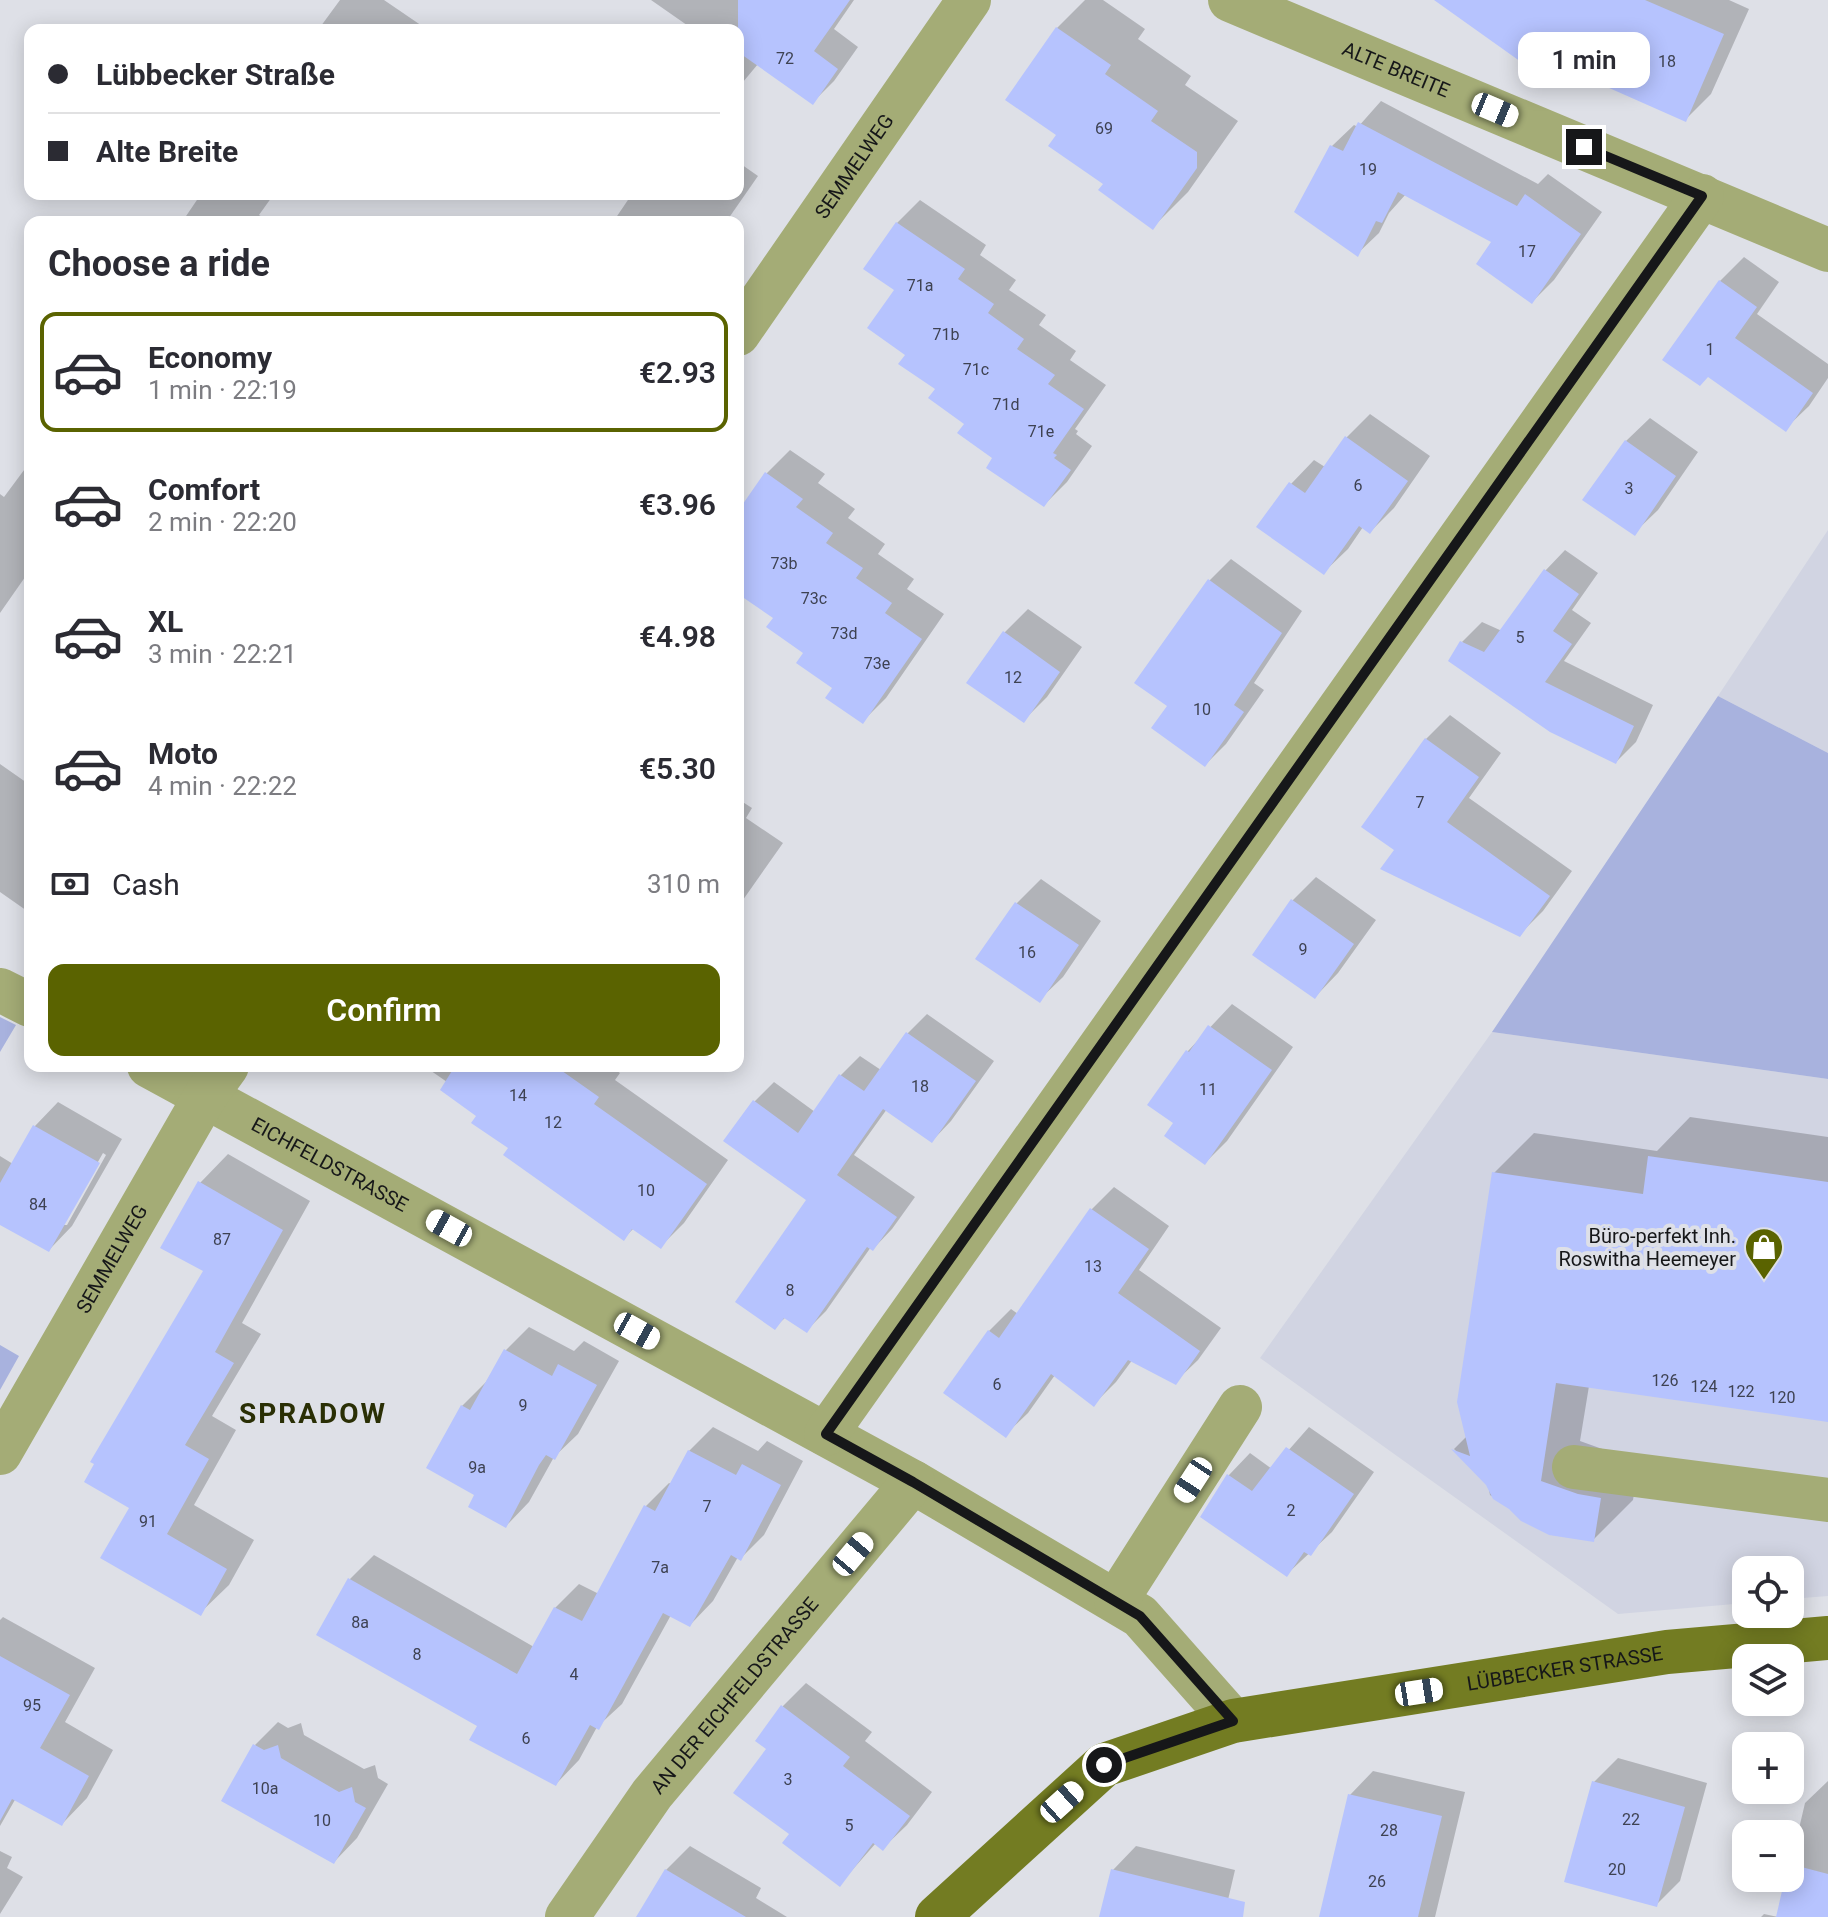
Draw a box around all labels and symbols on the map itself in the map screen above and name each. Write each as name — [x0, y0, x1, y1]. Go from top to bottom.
callout: 1 min — [1518, 31, 1650, 87]
street label: ALTE BREITE — [1339, 36, 1453, 102]
house number: 72 — [776, 49, 794, 68]
house number: 18 — [1658, 52, 1676, 71]
car — [1468, 90, 1522, 130]
street label: SEMMELWEG — [810, 109, 899, 223]
house number: 69 — [1095, 119, 1113, 138]
route end — [1566, 129, 1602, 165]
house number: 19 — [1359, 160, 1377, 179]
house number: 17 — [1518, 242, 1536, 261]
house number: 71a — [907, 276, 933, 295]
house number: 71b — [933, 325, 960, 344]
house number: 1 — [1706, 340, 1715, 359]
house number: 71c — [963, 360, 989, 379]
house number: 71d — [992, 395, 1020, 414]
house number: 71e — [1028, 422, 1054, 441]
house number: 6 — [1354, 476, 1363, 495]
house number: 3 — [1625, 479, 1634, 498]
house number: 73b — [771, 554, 798, 573]
house number: 73c — [801, 589, 827, 608]
house number: 73d — [830, 624, 858, 643]
house number: 5 — [1516, 628, 1525, 647]
house number: 73e — [864, 654, 890, 673]
house number: 12 — [1004, 668, 1022, 687]
house number: 10 — [1193, 700, 1211, 719]
house number: 7 — [1416, 793, 1425, 812]
house number: 9 — [1299, 940, 1308, 959]
house number: 16 — [1018, 943, 1036, 962]
house number: 18 — [911, 1077, 929, 1096]
house number: 11 — [1199, 1080, 1217, 1099]
house number: 14 — [509, 1086, 527, 1105]
street label: EICHFELDSTRASSE — [247, 1112, 412, 1217]
house number: 12 — [544, 1113, 562, 1132]
house number: 10 — [637, 1181, 655, 1200]
house number: 84 — [29, 1195, 47, 1214]
street label: SEMMELWEG — [71, 1200, 152, 1318]
car — [422, 1206, 476, 1250]
place label: Büro-perfekt Inh. Roswitha Heemeyer — [1558, 1224, 1736, 1271]
shop icon: Büro-perfekt Inh. Roswitha Heemeyer — [1743, 1226, 1785, 1281]
house number: 87 — [213, 1230, 231, 1249]
house number: 13 — [1084, 1257, 1102, 1276]
house number: 8 — [786, 1281, 795, 1300]
car — [610, 1309, 664, 1353]
house number: 126 — [1652, 1371, 1678, 1390]
house number: 6 — [993, 1375, 1002, 1394]
house number: 124 — [1691, 1377, 1717, 1396]
house number: 122 — [1728, 1382, 1754, 1401]
house number: 120 — [1769, 1388, 1795, 1407]
house number: 9 — [519, 1396, 528, 1415]
district label: SPRADOW — [239, 1397, 387, 1430]
car — [1170, 1453, 1216, 1507]
house number: 9a — [468, 1458, 486, 1477]
house number: 7 — [703, 1497, 712, 1516]
house number: 2 — [1287, 1501, 1296, 1520]
house number: 91 — [139, 1512, 157, 1531]
car — [828, 1528, 878, 1580]
house number: 7a — [651, 1558, 669, 1577]
street label: AN DER EICHFELDSTRASSE — [645, 1592, 823, 1799]
house number: 8a — [351, 1613, 369, 1632]
street label: LÜBBECKER STRASSE — [1465, 1641, 1664, 1696]
house number: 8 — [413, 1645, 422, 1664]
house number: 4 — [570, 1665, 579, 1684]
car — [1393, 1676, 1445, 1708]
house number: 95 — [23, 1696, 41, 1715]
house number: 6 — [522, 1729, 531, 1748]
route start — [1086, 1747, 1122, 1783]
house number: 3 — [784, 1770, 793, 1789]
car — [1036, 1777, 1088, 1827]
house number: 10a — [252, 1779, 278, 1798]
house number: 22 — [1622, 1810, 1640, 1829]
house number: 10 — [313, 1811, 331, 1830]
house number: 5 — [845, 1816, 854, 1835]
house number: 28 — [1380, 1821, 1398, 1840]
house number: 20 — [1608, 1860, 1626, 1879]
house number: 26 — [1368, 1872, 1386, 1891]

